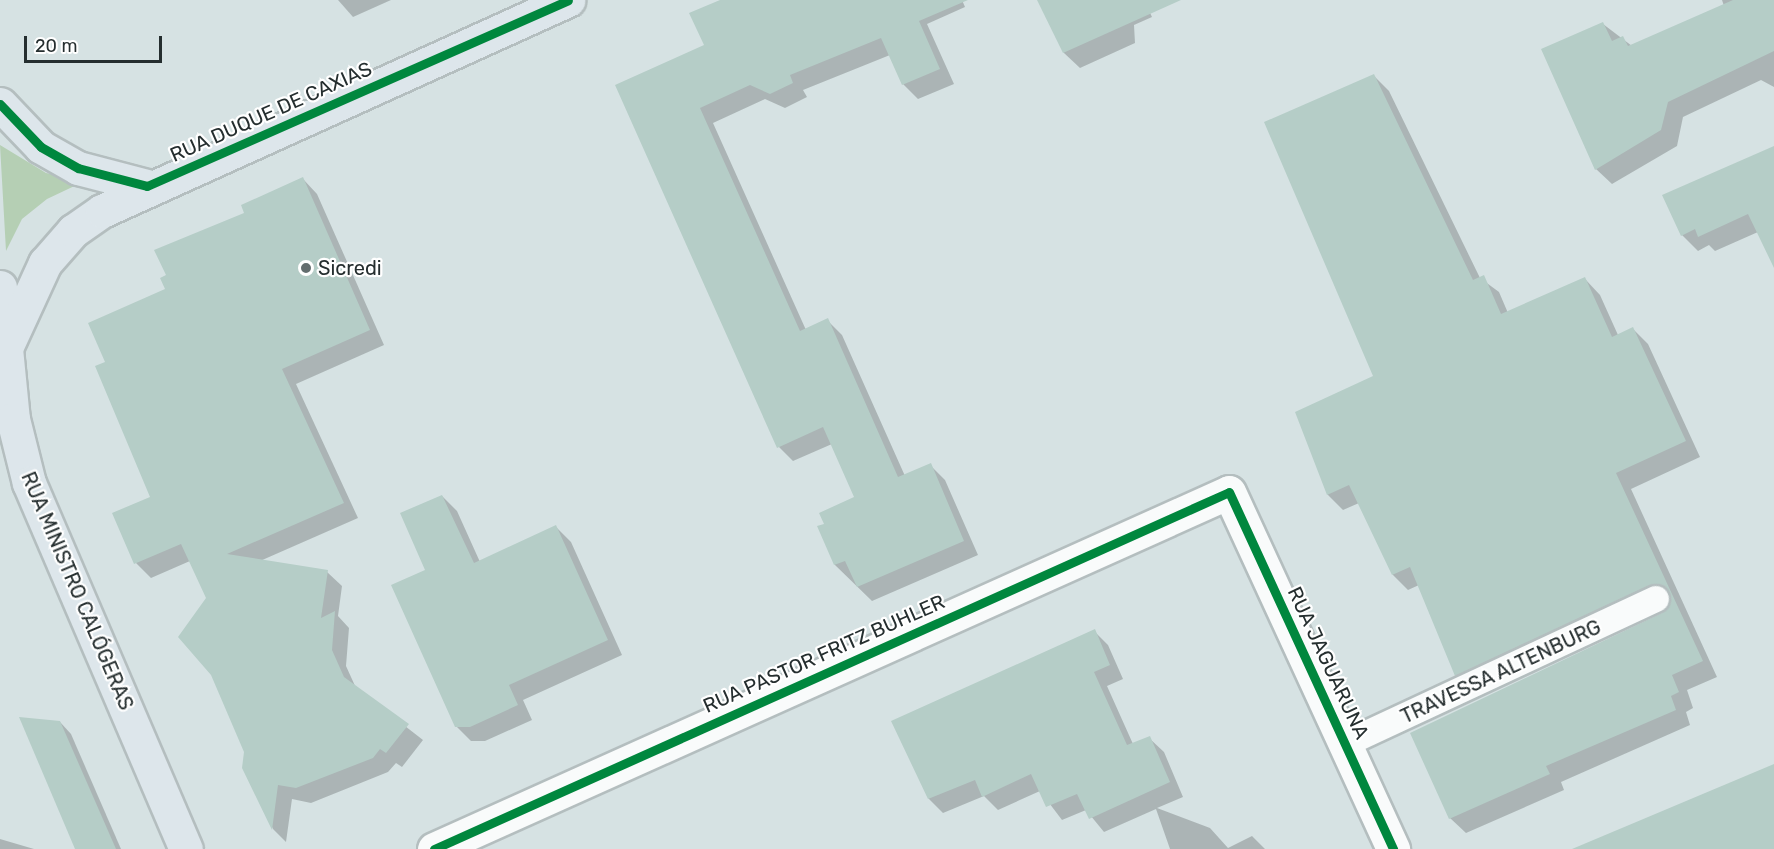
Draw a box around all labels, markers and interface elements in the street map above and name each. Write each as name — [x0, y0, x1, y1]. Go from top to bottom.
scale bar — [27, 24, 165, 62]
text: 20 m — [35, 35, 77, 57]
street label: RUA DUQUE DE CAXIAS — [166, 57, 376, 167]
place label: Sicredi — [318, 256, 382, 280]
marker: Sicredi — [299, 261, 313, 275]
street label: RUA MINISTRO CALÓGERAS — [16, 468, 138, 714]
street label: RUA JAGUARUNA — [1282, 583, 1374, 743]
street label: RUA PASTOR FRITZ BUHLER — [699, 590, 949, 718]
street label: TRAVESSA ALTENBURG — [1397, 615, 1605, 729]

